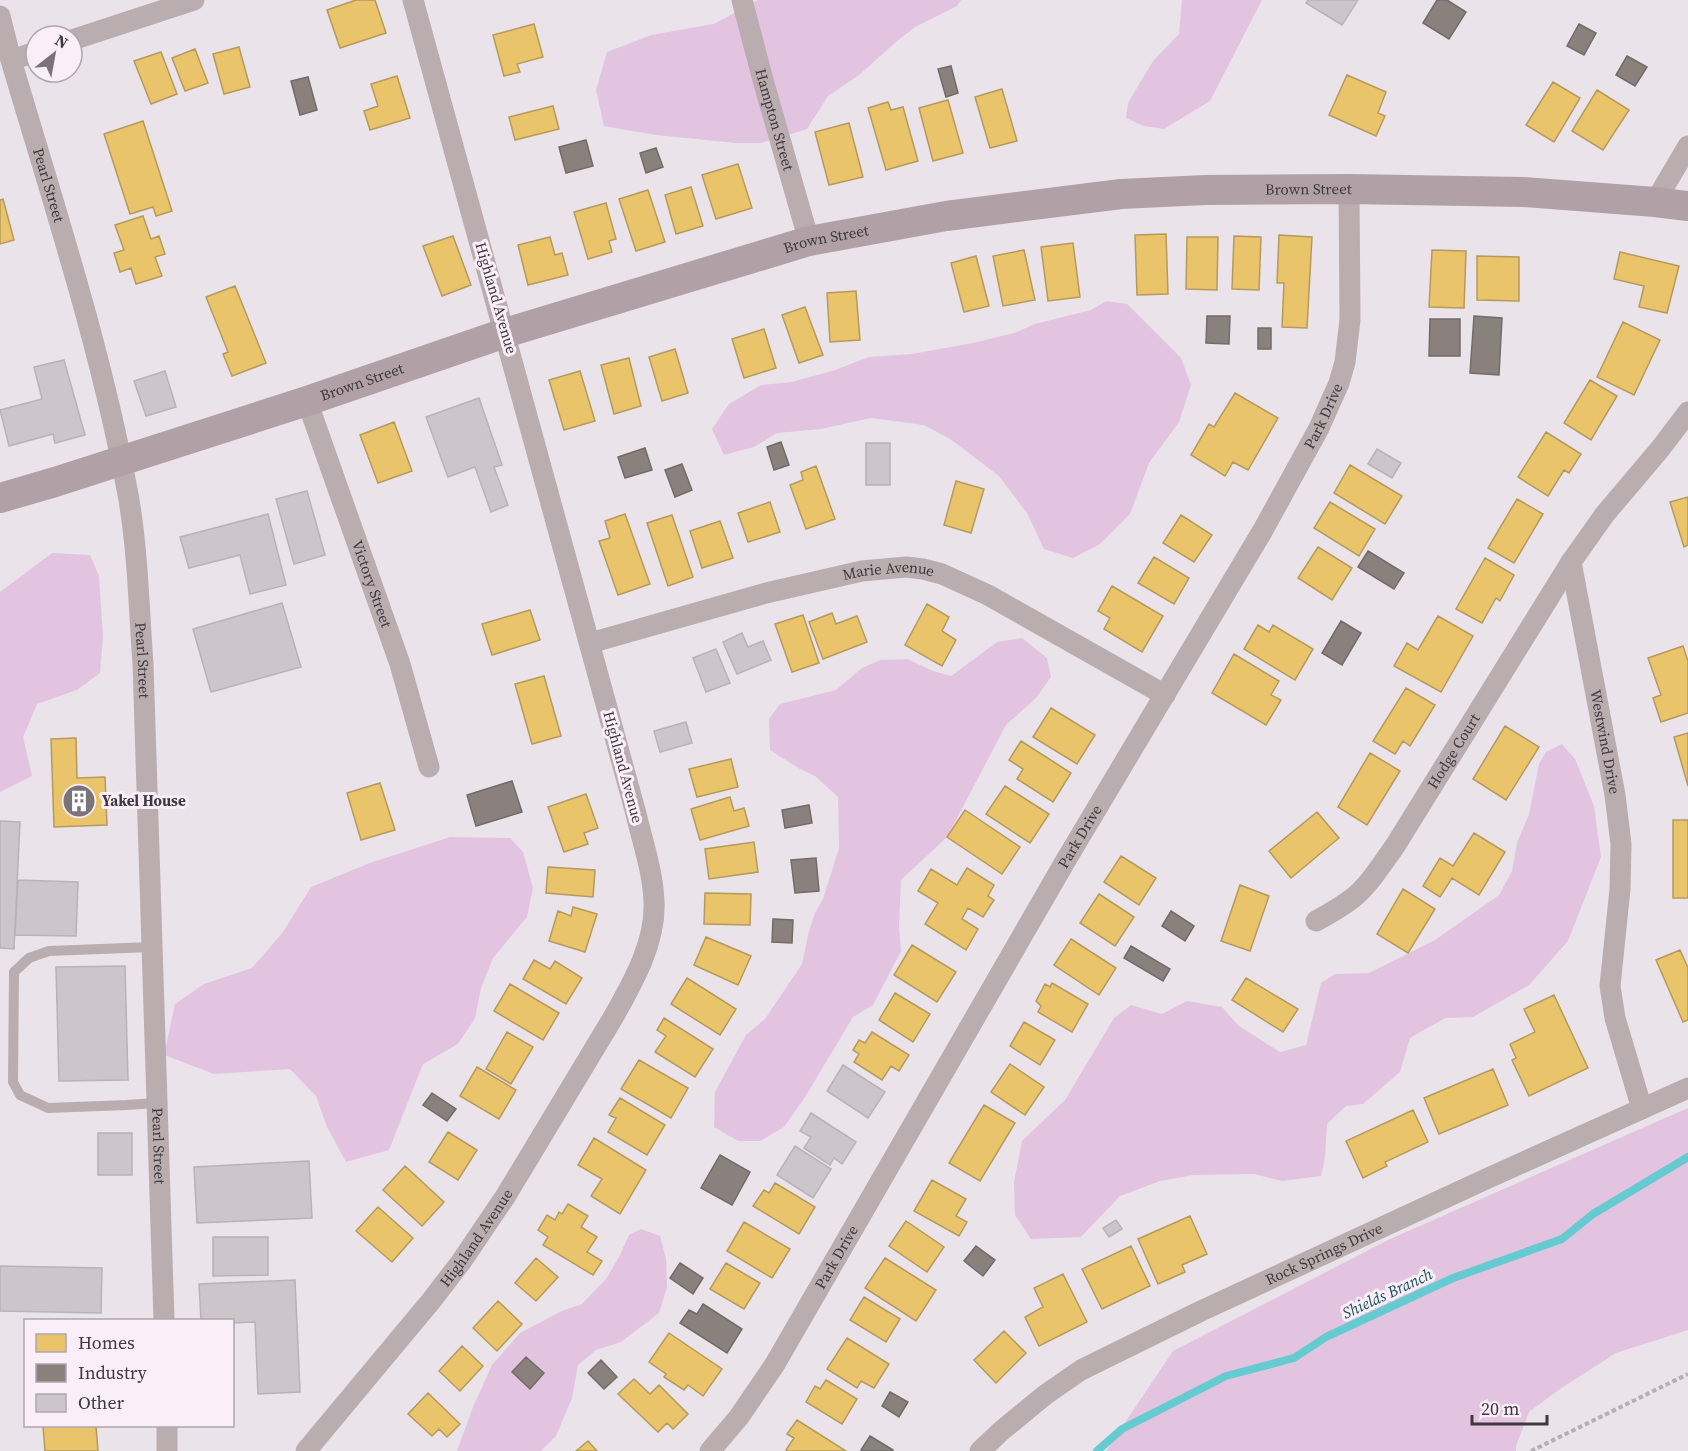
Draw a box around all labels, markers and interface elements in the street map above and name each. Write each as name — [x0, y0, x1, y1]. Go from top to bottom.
north arrow — [24, 24, 84, 84]
text: N — [51, 29, 73, 54]
street label: Hampton Street — [750, 66, 799, 173]
street label: Pearl Street — [28, 145, 70, 225]
street label: Brown Street — [1265, 178, 1352, 200]
street label: Brown Street — [781, 219, 870, 258]
street label: Highland Avenue — [471, 240, 523, 356]
street label: Brown Street — [317, 358, 406, 406]
street label: Park Drive — [1298, 380, 1348, 453]
street label: Victory Street — [347, 537, 397, 630]
street label: Marie Avenue — [841, 556, 937, 585]
street label: Pearl Street — [130, 622, 155, 699]
street label: Westwind Drive — [1585, 688, 1626, 796]
street label: Highland Avenue — [598, 709, 649, 826]
street label: Hodge Court — [1422, 709, 1485, 793]
building icon: Yakel House — [61, 783, 97, 819]
place label: Yakel House — [102, 790, 186, 811]
street label: Park Drive — [1052, 800, 1107, 872]
street label: Pearl Street — [147, 1107, 171, 1185]
street label: Highland Avenue — [435, 1184, 518, 1291]
street label: Rock Springs Drive — [1262, 1217, 1386, 1290]
street label: Park Drive — [809, 1221, 863, 1293]
water label: Shields Branch — [1338, 1262, 1436, 1324]
legend — [24, 1319, 234, 1427]
text: Homes — [78, 1330, 135, 1355]
text: Industry — [78, 1360, 148, 1385]
scale bar — [1472, 1388, 1547, 1426]
text: Other — [78, 1390, 125, 1415]
text: 20 m — [1481, 1396, 1519, 1421]

